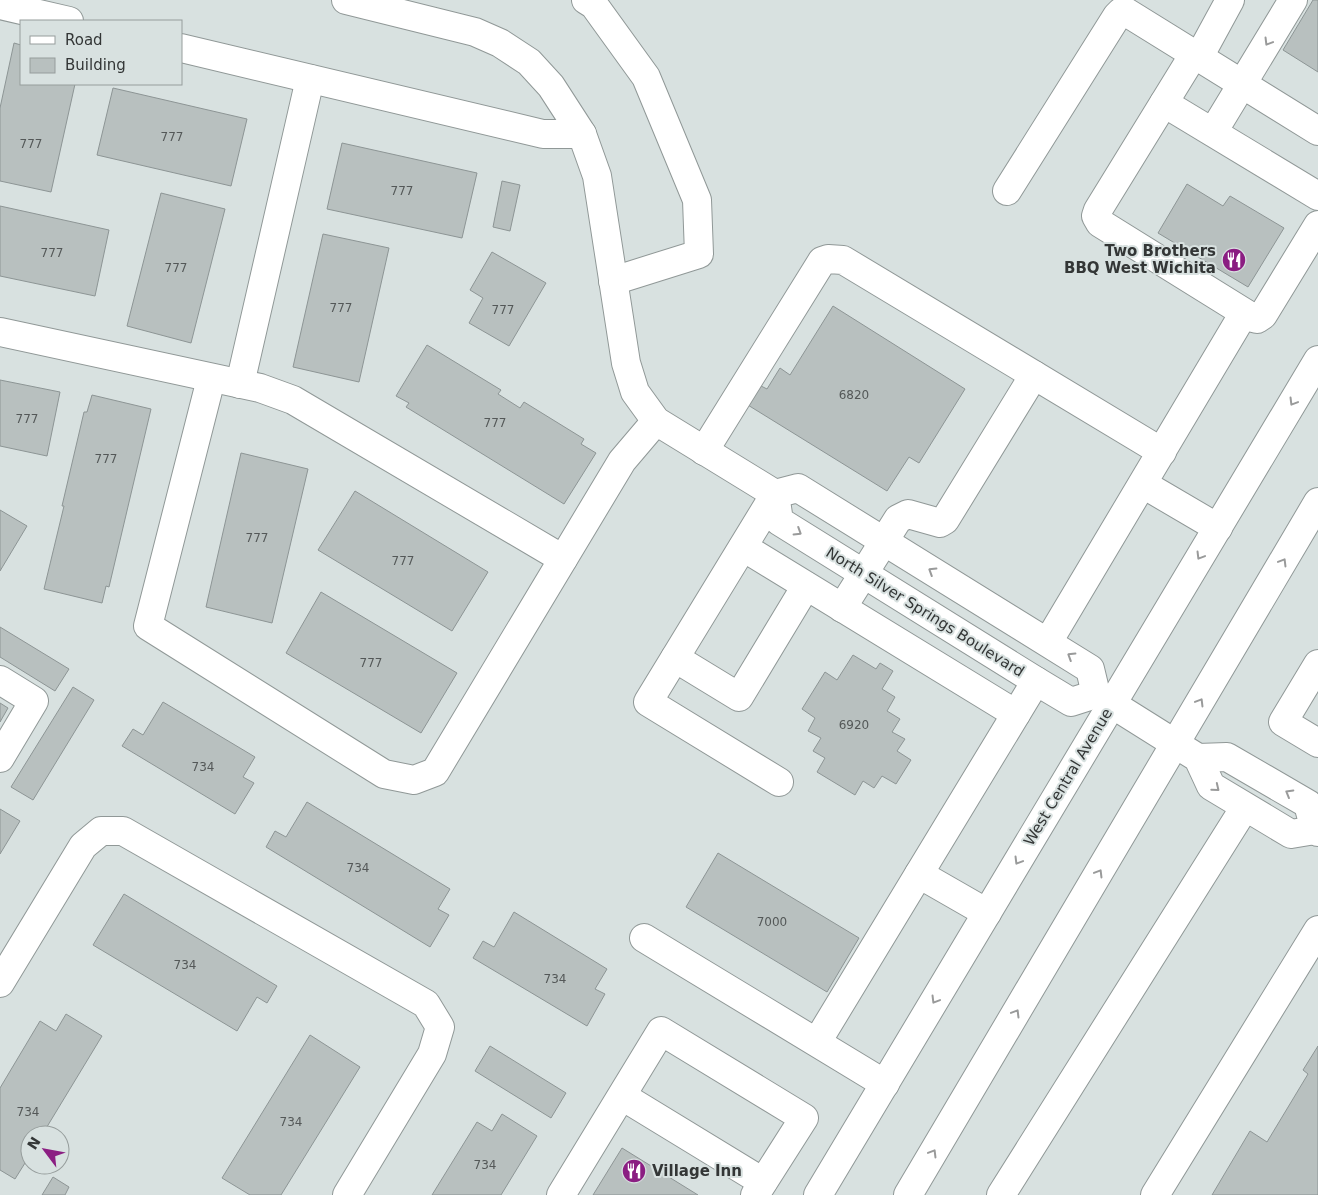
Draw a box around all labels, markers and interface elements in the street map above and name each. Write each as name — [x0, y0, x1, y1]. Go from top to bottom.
legend — [20, 20, 182, 85]
text: Road — [65, 31, 103, 49]
one-way arrow — [1264, 36, 1274, 45]
text: Building — [65, 56, 126, 74]
house number: 777 — [161, 130, 183, 144]
house number: 777 — [20, 137, 42, 151]
house number: 777 — [391, 184, 413, 198]
place label: Two Brothers BBQ West Wichita — [1064, 242, 1216, 277]
house number: 777 — [41, 246, 63, 260]
restaurant icon: Two Brothers BBQ West Wichita — [1221, 247, 1247, 273]
house number: 777 — [165, 261, 187, 275]
house number: 777 — [330, 301, 352, 315]
house number: 777 — [492, 303, 514, 317]
house number: 6820 — [839, 388, 869, 402]
one-way arrow — [1289, 396, 1299, 405]
house number: 777 — [16, 412, 38, 426]
house number: 777 — [484, 416, 506, 430]
house number: 777 — [95, 452, 117, 466]
one-way arrow — [792, 526, 801, 536]
house number: 777 — [246, 531, 268, 545]
street label: North Silver Springs Boulevard — [822, 543, 1028, 681]
one-way arrow — [1197, 551, 1207, 560]
house number: 777 — [392, 554, 414, 568]
one-way arrow — [1276, 558, 1286, 567]
one-way arrow — [929, 568, 938, 578]
one-way arrow — [1067, 653, 1076, 663]
house number: 777 — [360, 656, 382, 670]
one-way arrow — [1194, 698, 1204, 707]
street label: West Central Avenue — [1020, 705, 1116, 849]
house number: 6920 — [839, 718, 869, 732]
house number: 734 — [192, 760, 214, 774]
one-way arrow — [1210, 782, 1219, 791]
one-way arrow — [1286, 789, 1295, 799]
one-way arrow — [1014, 855, 1024, 864]
house number: 734 — [347, 861, 369, 875]
one-way arrow — [1092, 870, 1102, 879]
house number: 7000 — [757, 915, 787, 929]
house number: 734 — [174, 958, 196, 972]
house number: 734 — [544, 972, 566, 986]
one-way arrow — [931, 995, 941, 1004]
one-way arrow — [1009, 1010, 1019, 1019]
house number: 734 — [17, 1105, 39, 1119]
house number: 734 — [280, 1115, 302, 1129]
north arrow — [20, 1125, 70, 1175]
text: N — [24, 1134, 44, 1152]
one-way arrow — [927, 1150, 937, 1159]
house number: 734 — [474, 1158, 496, 1172]
restaurant icon: Village Inn — [621, 1158, 647, 1184]
place label: Village Inn — [652, 1162, 742, 1180]

